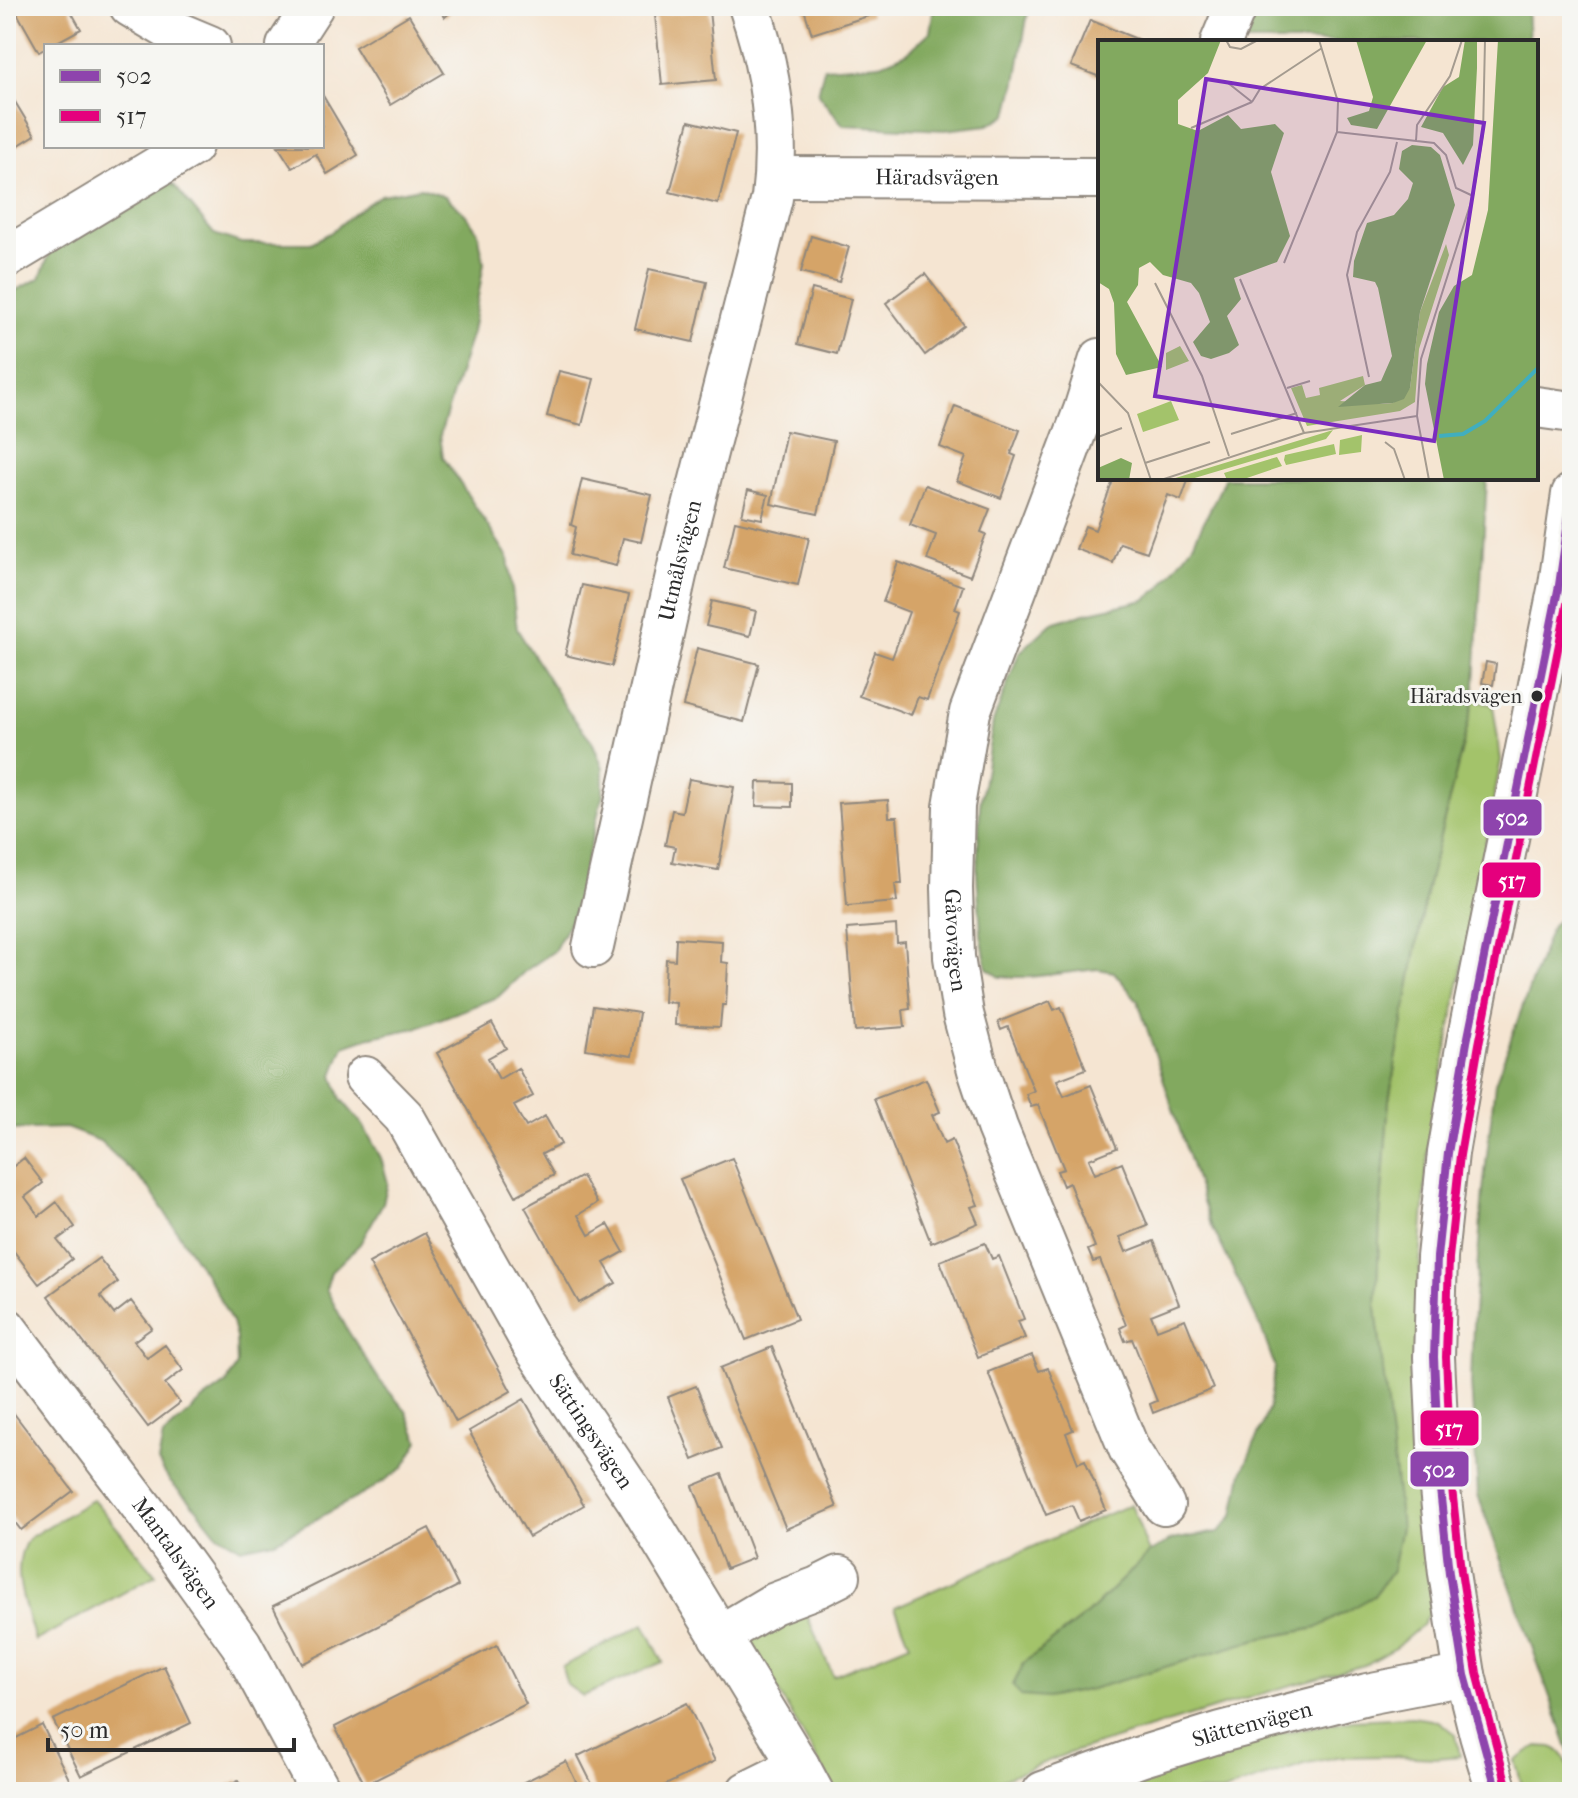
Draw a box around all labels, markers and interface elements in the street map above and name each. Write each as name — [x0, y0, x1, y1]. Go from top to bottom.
inset map — [1098, 40, 1538, 480]
legend — [44, 44, 324, 148]
text: 502 — [116, 62, 152, 90]
text: 517 — [116, 102, 147, 130]
street label: Häradsvägen — [875, 164, 999, 191]
street label: Utmålsvägen — [653, 497, 707, 624]
place label: Häradsvägen — [1410, 685, 1522, 708]
marker: Häradsvägen — [1529, 688, 1545, 704]
line badge: 502 — [1482, 798, 1543, 837]
text: 502 — [1496, 805, 1528, 831]
line badge: 517 — [1481, 861, 1542, 899]
text: 517 — [1498, 868, 1526, 894]
street label: Gåvovägen — [939, 888, 972, 994]
street label: Sättingsvägen — [543, 1369, 639, 1494]
line badge: 517 — [1419, 1409, 1480, 1447]
text: 517 — [1435, 1416, 1463, 1442]
line badge: 502 — [1409, 1450, 1470, 1488]
text: 502 — [1423, 1457, 1455, 1483]
street label: Mantalsvägen — [126, 1492, 225, 1614]
street label: Slättenvägen — [1189, 1696, 1315, 1753]
scale bar — [48, 1702, 294, 1752]
text: 50 m — [60, 1716, 109, 1744]

